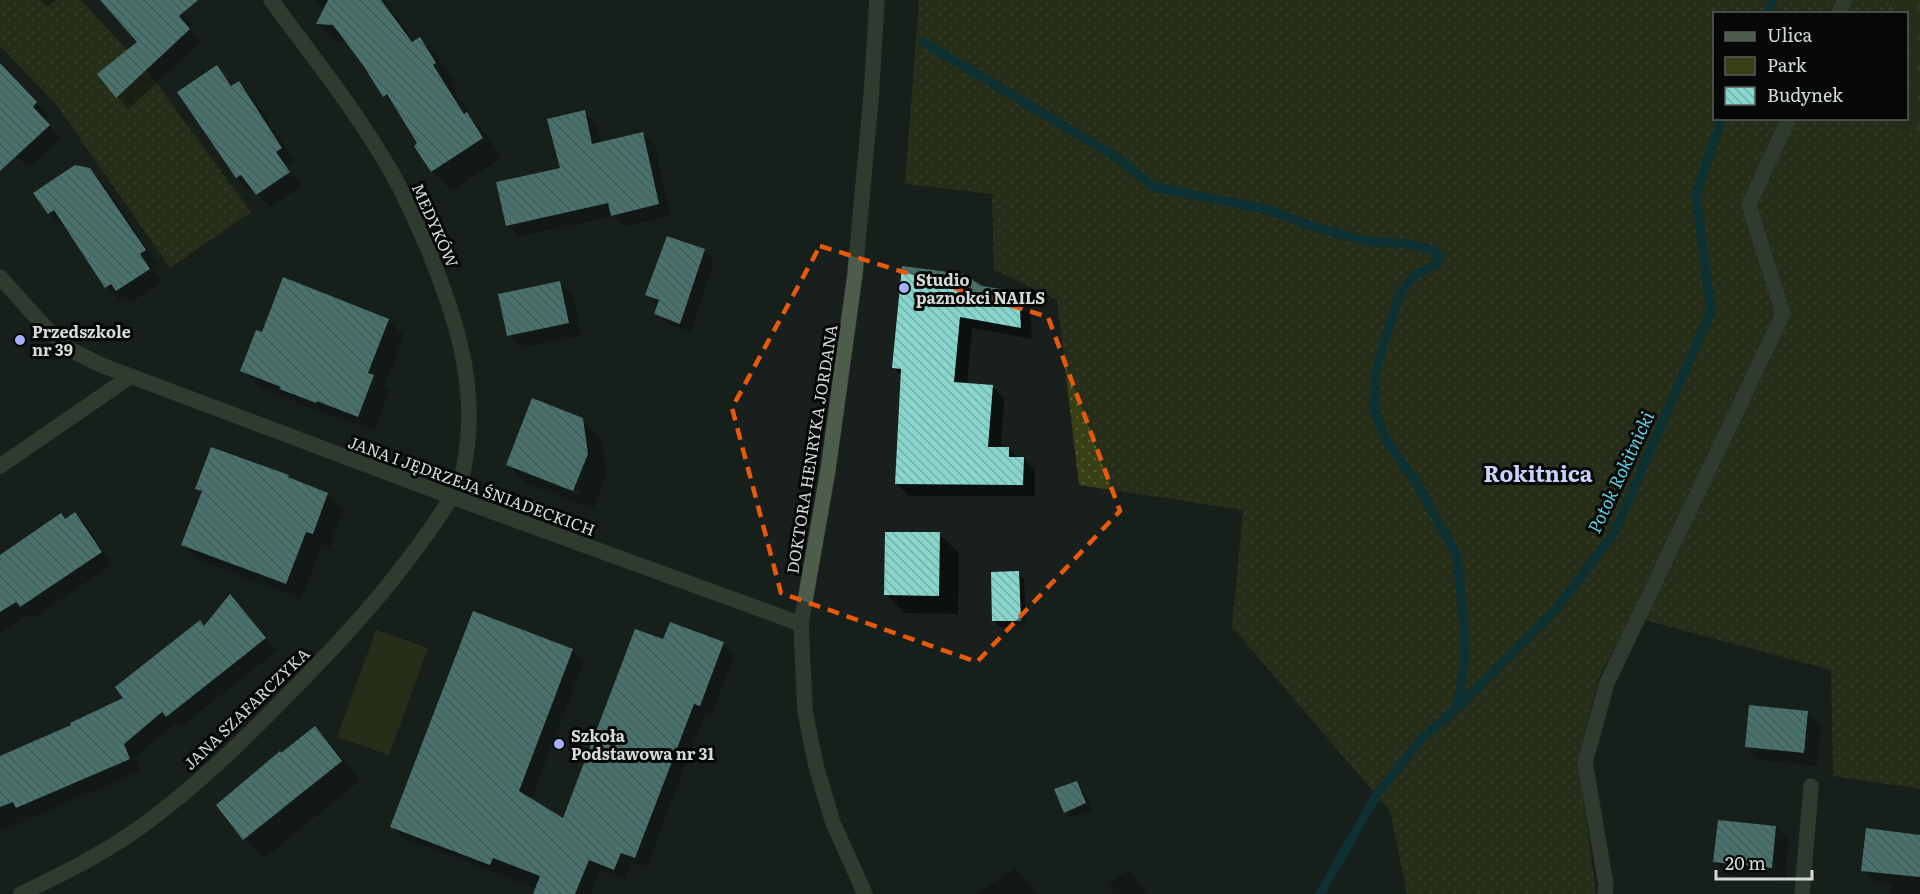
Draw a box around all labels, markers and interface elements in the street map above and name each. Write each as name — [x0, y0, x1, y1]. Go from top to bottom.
legend — [1713, 12, 1908, 120]
text: Ulica — [1767, 21, 1813, 48]
text: Park — [1767, 51, 1808, 78]
text: Budynek — [1767, 81, 1844, 108]
street label: MEDYKÓW — [407, 179, 465, 271]
place label: Studio paznokci NAILS — [916, 267, 1045, 309]
marker: Studio paznokci NAILS — [897, 281, 911, 295]
place label: Przedszkole nr 39 — [32, 319, 131, 361]
street label: DOKTORA HENRYKA JORDANA — [779, 322, 843, 575]
marker: Przedszkole nr 39 — [13, 333, 27, 347]
water label: Potok Rokitnicki — [1580, 406, 1660, 537]
street label: JANA I JĘDRZEJA ŚNIADECKICH — [345, 429, 599, 541]
district label: Rokitnica — [1484, 456, 1593, 489]
street label: JANA SZAFARCZYKA — [178, 641, 315, 775]
place label: Szkoła Podstawowa nr 31 — [571, 723, 714, 765]
marker: Szkoła Podstawowa nr 31 — [552, 737, 566, 751]
scale bar — [1716, 843, 1812, 881]
text: 20 m — [1725, 849, 1766, 876]

